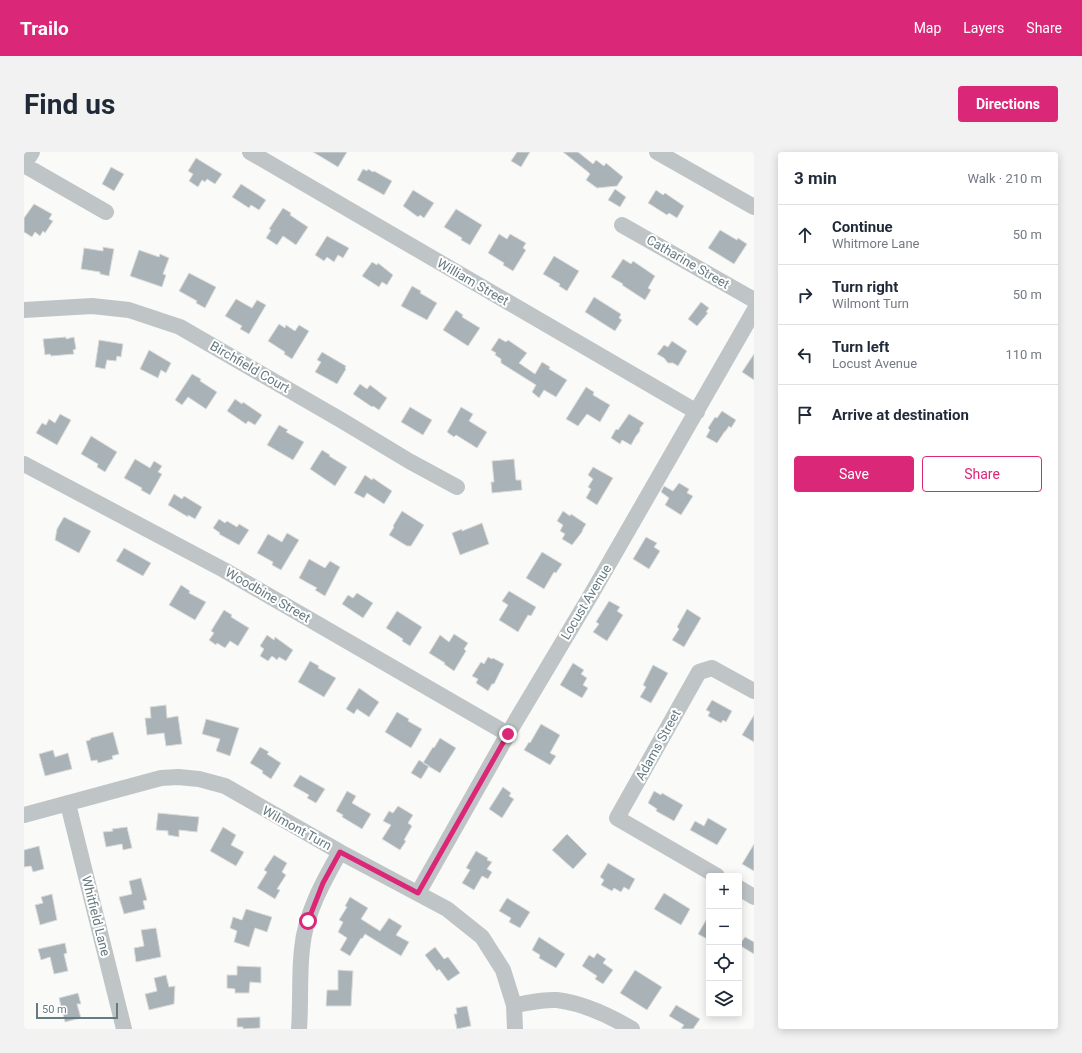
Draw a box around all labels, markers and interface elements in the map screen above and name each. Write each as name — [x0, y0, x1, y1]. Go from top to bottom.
text: Trailo — [20, 17, 69, 40]
text: Map — [914, 20, 941, 36]
text: Layers — [963, 20, 1004, 36]
text: Share — [1026, 20, 1062, 36]
button: Directions — [958, 86, 1058, 122]
text: Find us — [24, 88, 115, 121]
text: 3 min — [794, 168, 837, 188]
text: Walk · 210 m — [967, 171, 1042, 186]
text: Continue — [832, 218, 893, 236]
icon: ahead — [794, 224, 816, 246]
text: 50 m — [1013, 227, 1042, 242]
street label: Catharine Street — [644, 232, 732, 292]
text: Whitmore Lane — [832, 236, 919, 251]
street label: William Street — [435, 255, 511, 309]
text: Turn right — [832, 278, 898, 296]
icon: right — [794, 284, 816, 306]
text: 50 m — [1013, 287, 1042, 302]
text: Wilmont Turn — [832, 296, 909, 311]
street label: Birchfield Court — [208, 338, 292, 396]
text: Turn left — [832, 338, 889, 356]
icon: left — [794, 344, 816, 366]
text: 110 m — [1005, 347, 1042, 362]
text: Locust Avenue — [832, 356, 917, 371]
icon: arrive — [794, 404, 816, 426]
text: Arrive at destination — [832, 406, 969, 424]
button: Save — [794, 456, 914, 492]
button: Share — [922, 456, 1042, 492]
street label: Locust Avenue — [558, 562, 614, 642]
street label: Woodbine Street — [223, 565, 313, 625]
street label: Adams Street — [632, 707, 684, 783]
route end — [499, 725, 517, 743]
street label: Wilmont Turn — [260, 803, 334, 853]
map controls — [706, 873, 742, 1017]
button: + — [706, 873, 742, 909]
street label: Whitfield Lane — [79, 874, 113, 958]
button: − — [706, 909, 742, 945]
route start — [299, 912, 317, 930]
button: locate — [706, 945, 742, 981]
button: layers — [706, 981, 742, 1017]
scale bar — [36, 1001, 118, 1020]
text: 50 m — [42, 1003, 67, 1016]

